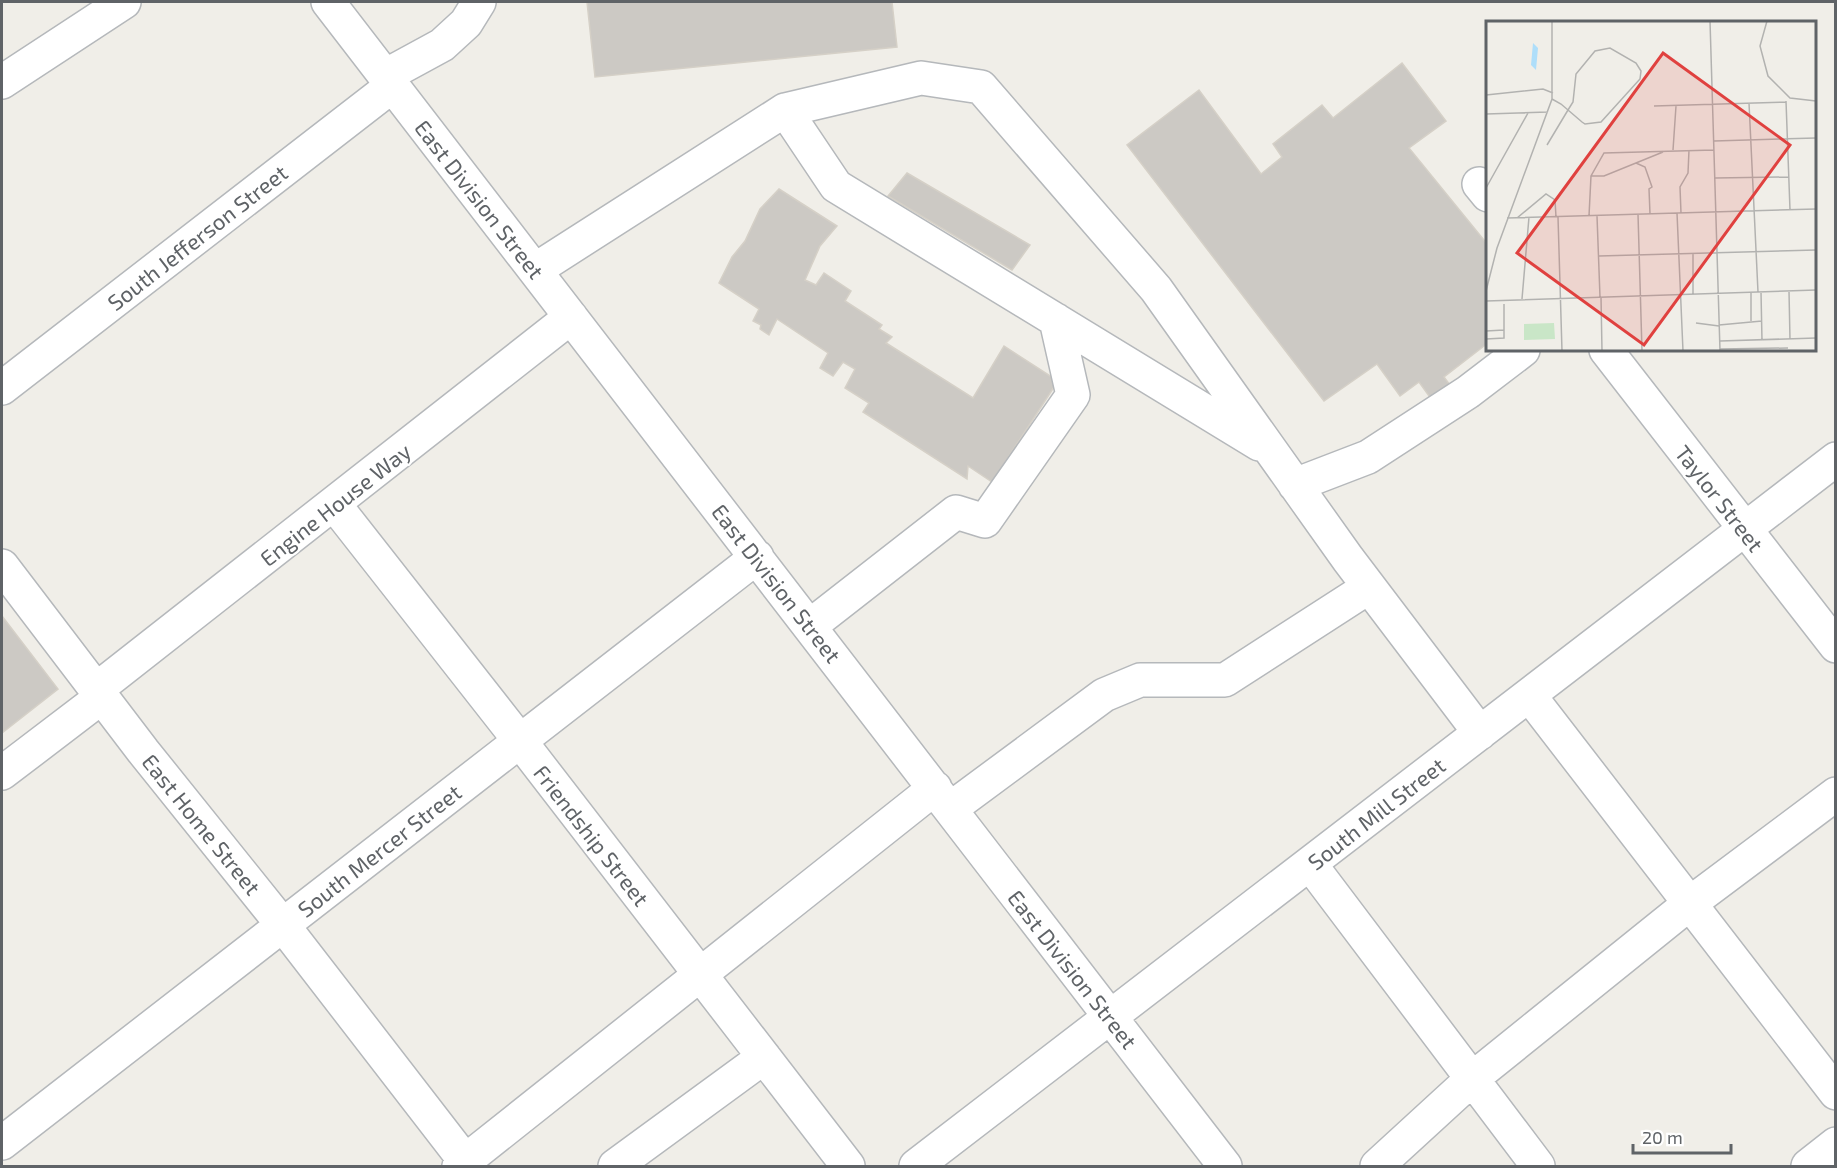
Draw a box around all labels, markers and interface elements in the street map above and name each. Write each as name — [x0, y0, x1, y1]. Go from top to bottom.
inset map — [1486, 21, 1816, 351]
street label: East Division Street — [410, 115, 550, 283]
street label: South Jefferson Street — [102, 159, 292, 315]
street label: Engine House Way — [254, 437, 416, 571]
street label: Taylor Street — [1670, 440, 1770, 556]
street label: East Division Street — [707, 499, 847, 667]
street label: East Home Street — [137, 749, 267, 899]
street label: South Mill Street — [1302, 751, 1450, 875]
street label: Friendship Street — [529, 760, 655, 910]
street label: South Mercer Street — [292, 778, 466, 922]
street label: East Division Street — [1003, 885, 1143, 1053]
scale bar — [1633, 1117, 1730, 1155]
text: 20 m — [1642, 1126, 1683, 1148]

